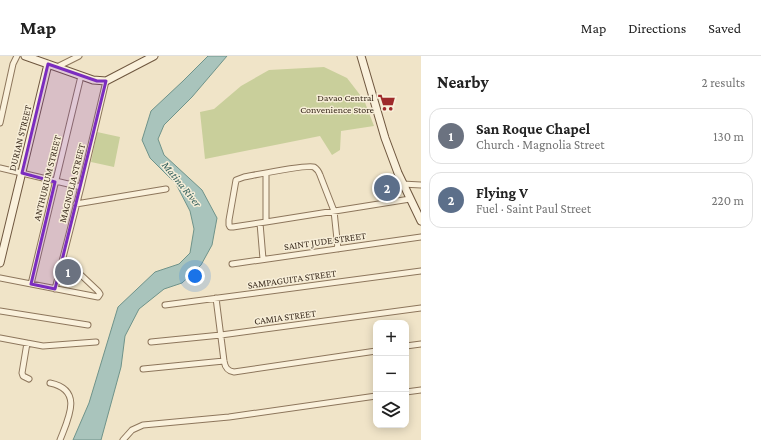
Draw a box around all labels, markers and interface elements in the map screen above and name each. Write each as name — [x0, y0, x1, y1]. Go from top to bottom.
text: Map — [20, 17, 56, 38]
text: Map — [581, 20, 606, 36]
text: Directions — [628, 20, 686, 36]
text: Saved — [708, 20, 741, 36]
text: Nearby — [437, 73, 489, 92]
text: 2 results — [702, 75, 745, 90]
place label: Davao Central Convenience Store — [300, 92, 375, 115]
supermarket icon: Davao Central Convenience Store — [377, 93, 397, 113]
street label: DURIAN STREET — [6, 103, 34, 172]
text: San Roque Chapel — [476, 121, 590, 137]
text: 1 — [449, 129, 453, 144]
text: 130 m — [713, 129, 744, 144]
street label: ANTHURIUM STREET — [31, 133, 63, 222]
text: Church · Magnolia Street — [476, 137, 604, 152]
street label: MAGNOLIA STREET — [57, 142, 87, 224]
water label: Matina River — [159, 158, 205, 210]
pin: 2 — [374, 173, 400, 203]
text: Flying V — [476, 185, 528, 201]
text: 2 — [448, 193, 454, 208]
text: 220 m — [711, 193, 744, 208]
text: Fuel · Saint Paul Street — [476, 201, 591, 216]
street label: SAINT JUDE STREET — [283, 230, 367, 252]
pin: 1 — [55, 257, 81, 287]
your location — [185, 266, 205, 286]
street label: SAMPAGUITA STREET — [247, 267, 338, 291]
street label: CAMIA STREET — [253, 307, 317, 327]
map controls — [373, 320, 409, 428]
button: + — [373, 320, 409, 356]
button: − — [373, 356, 409, 392]
button: layers — [373, 392, 409, 428]

